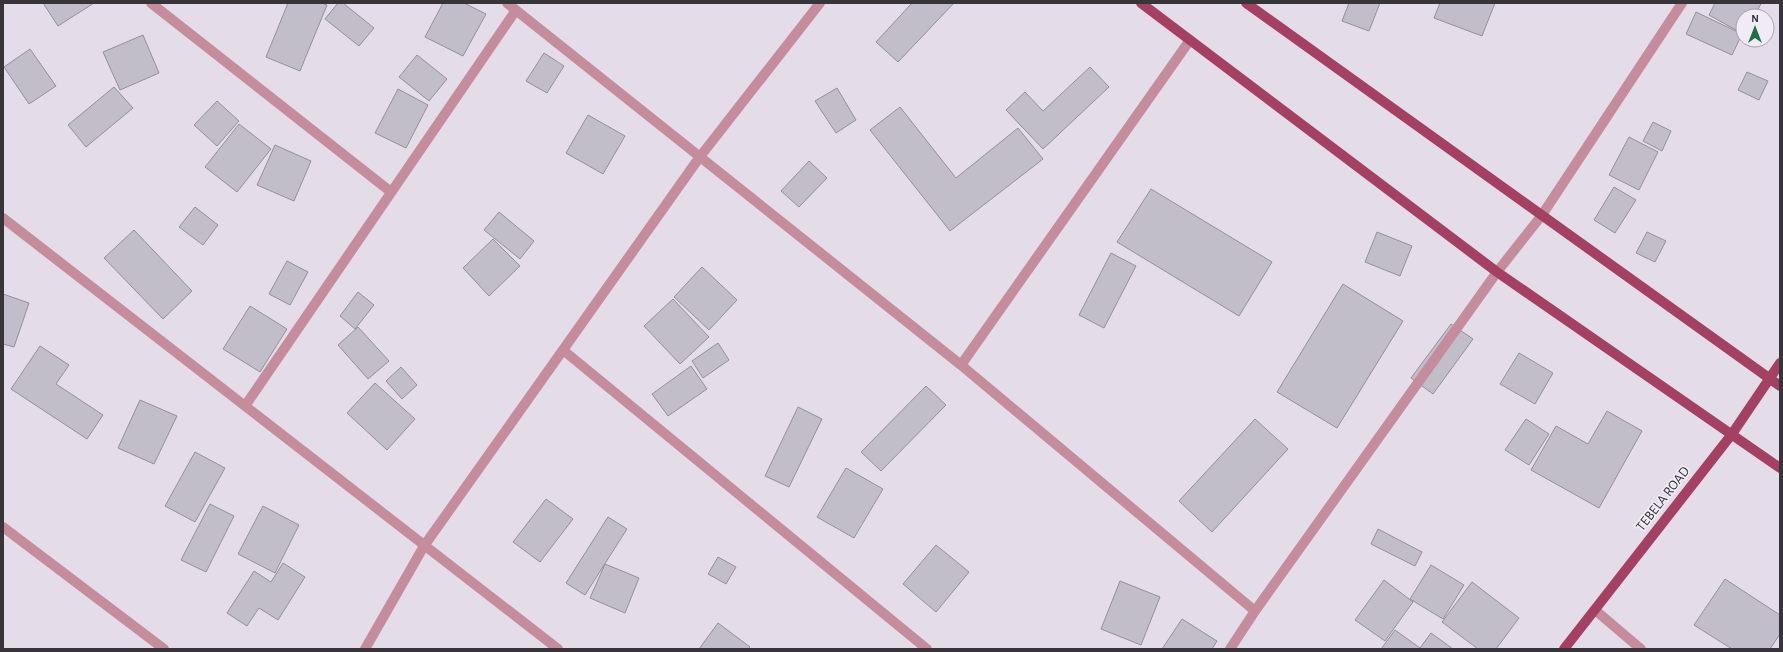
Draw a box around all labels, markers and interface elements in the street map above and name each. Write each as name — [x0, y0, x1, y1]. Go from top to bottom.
north arrow — [1735, 8, 1775, 48]
text: N — [1751, 13, 1759, 24]
street label: TEBELA ROAD — [1634, 464, 1692, 534]

